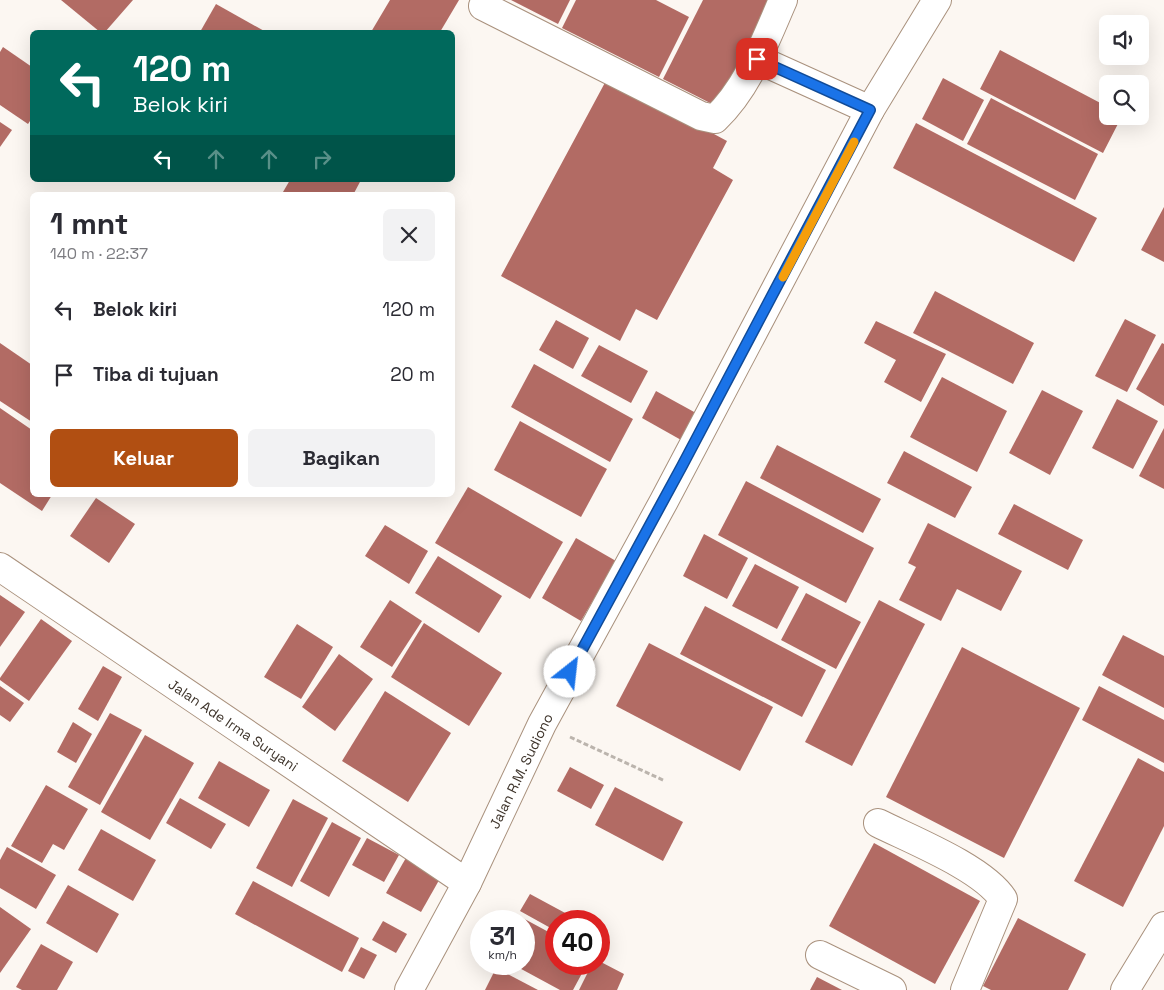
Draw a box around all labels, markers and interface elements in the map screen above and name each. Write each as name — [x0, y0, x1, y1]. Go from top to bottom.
map controls — [1099, 15, 1149, 125]
button: sound — [1099, 15, 1149, 65]
pin — [736, 38, 778, 80]
icon: arrive — [743, 45, 771, 73]
text: 120 m — [133, 47, 231, 91]
icon: left — [50, 50, 115, 115]
button: search — [1099, 75, 1149, 125]
text: Belok kiri — [133, 90, 228, 118]
icon: left — [149, 145, 177, 173]
icon: ahead — [202, 145, 230, 173]
icon: ahead — [255, 145, 283, 173]
icon: right — [308, 145, 336, 173]
text: 1 mnt — [50, 204, 129, 243]
button: close — [383, 209, 435, 261]
text: 140 m · 22:37 — [50, 243, 148, 264]
icon: left — [50, 296, 78, 324]
text: Belok kiri — [93, 297, 177, 322]
text: 120 m — [382, 297, 435, 322]
icon: arrive — [50, 361, 78, 389]
text: Tiba di tujuan — [93, 362, 219, 387]
text: 20 m — [390, 362, 435, 387]
button: Keluar — [50, 429, 238, 487]
button: Bagikan — [248, 429, 435, 487]
position arrow — [543, 645, 595, 697]
street label: Jalan Ade Irma Suryani — [165, 675, 301, 775]
street label: Jalan R.M. Sudiono — [485, 710, 557, 832]
speed limit sign: 40 — [545, 910, 610, 975]
text: 31 — [489, 920, 516, 952]
text: km/h — [488, 947, 517, 963]

